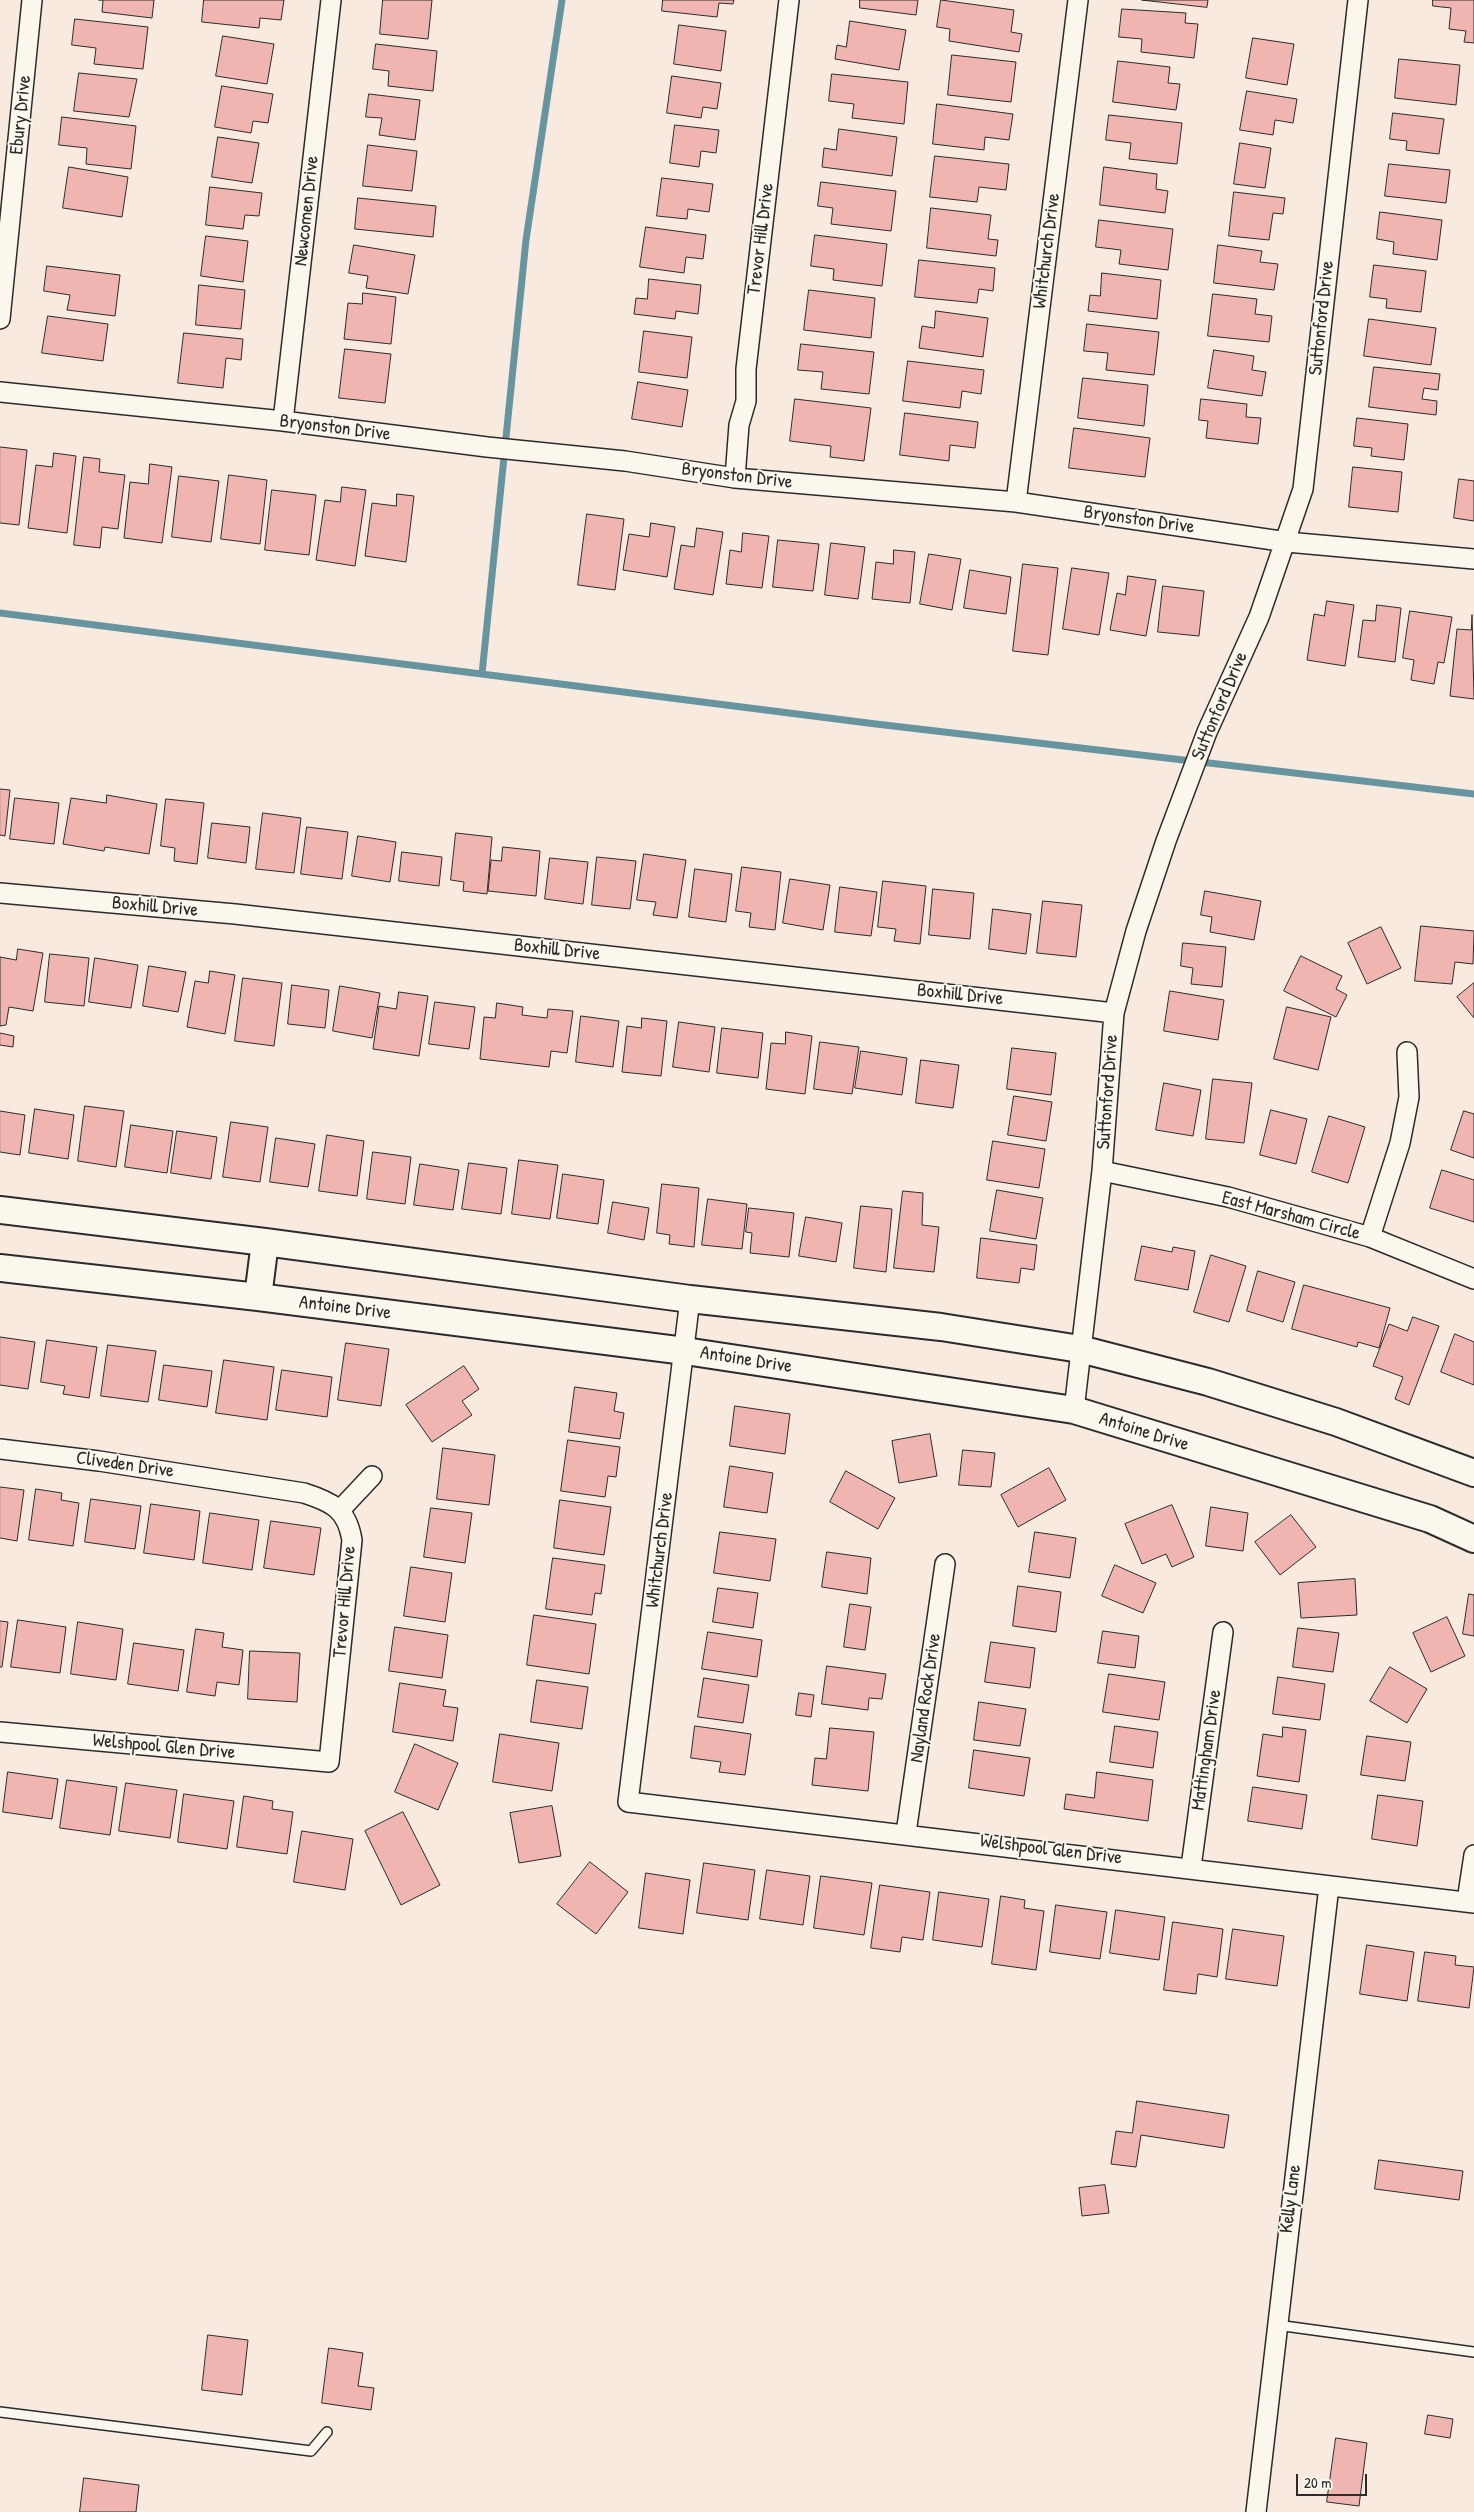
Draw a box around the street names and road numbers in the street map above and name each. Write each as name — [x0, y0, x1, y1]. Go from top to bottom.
street label: Ebury Drive — [6, 74, 36, 156]
street label: Newcomen Drive — [290, 155, 324, 267]
street label: Trevor Hill Drive — [743, 182, 779, 296]
street label: Whitchurch Drive — [1029, 192, 1065, 310]
street label: Suttonford Drive — [1305, 260, 1339, 376]
street label: Bryonston Drive — [278, 410, 392, 446]
street label: Bryonston Drive — [680, 458, 794, 494]
street label: Bryonston Drive — [1082, 501, 1196, 539]
street label: Suttonford Drive — [1187, 649, 1253, 763]
street label: Boxhill Drive — [111, 892, 199, 922]
street label: Boxhill Drive — [513, 934, 601, 966]
street label: Boxhill Drive — [916, 979, 1004, 1011]
street label: Suttonford Drive — [1093, 1034, 1123, 1150]
street label: East Marsham Circle — [1219, 1187, 1363, 1245]
street label: Antoine Drive — [298, 1291, 392, 1325]
street label: Antoine Drive — [698, 1341, 794, 1379]
street label: Antoine Drive — [1096, 1408, 1192, 1456]
street label: Cliveden Drive — [75, 1447, 175, 1483]
street label: Whitchurch Drive — [642, 1491, 678, 1609]
street label: Trevor Hill Drive — [329, 1545, 361, 1659]
street label: Nayland Rock Drive — [906, 1632, 946, 1764]
street label: Mattingham Drive — [1187, 1688, 1227, 1812]
street label: Welshpool Glen Drive — [92, 1729, 236, 1765]
street label: Welshpool Glen Drive — [979, 1830, 1123, 1870]
street label: Kelly Lane — [1275, 2163, 1307, 2235]

